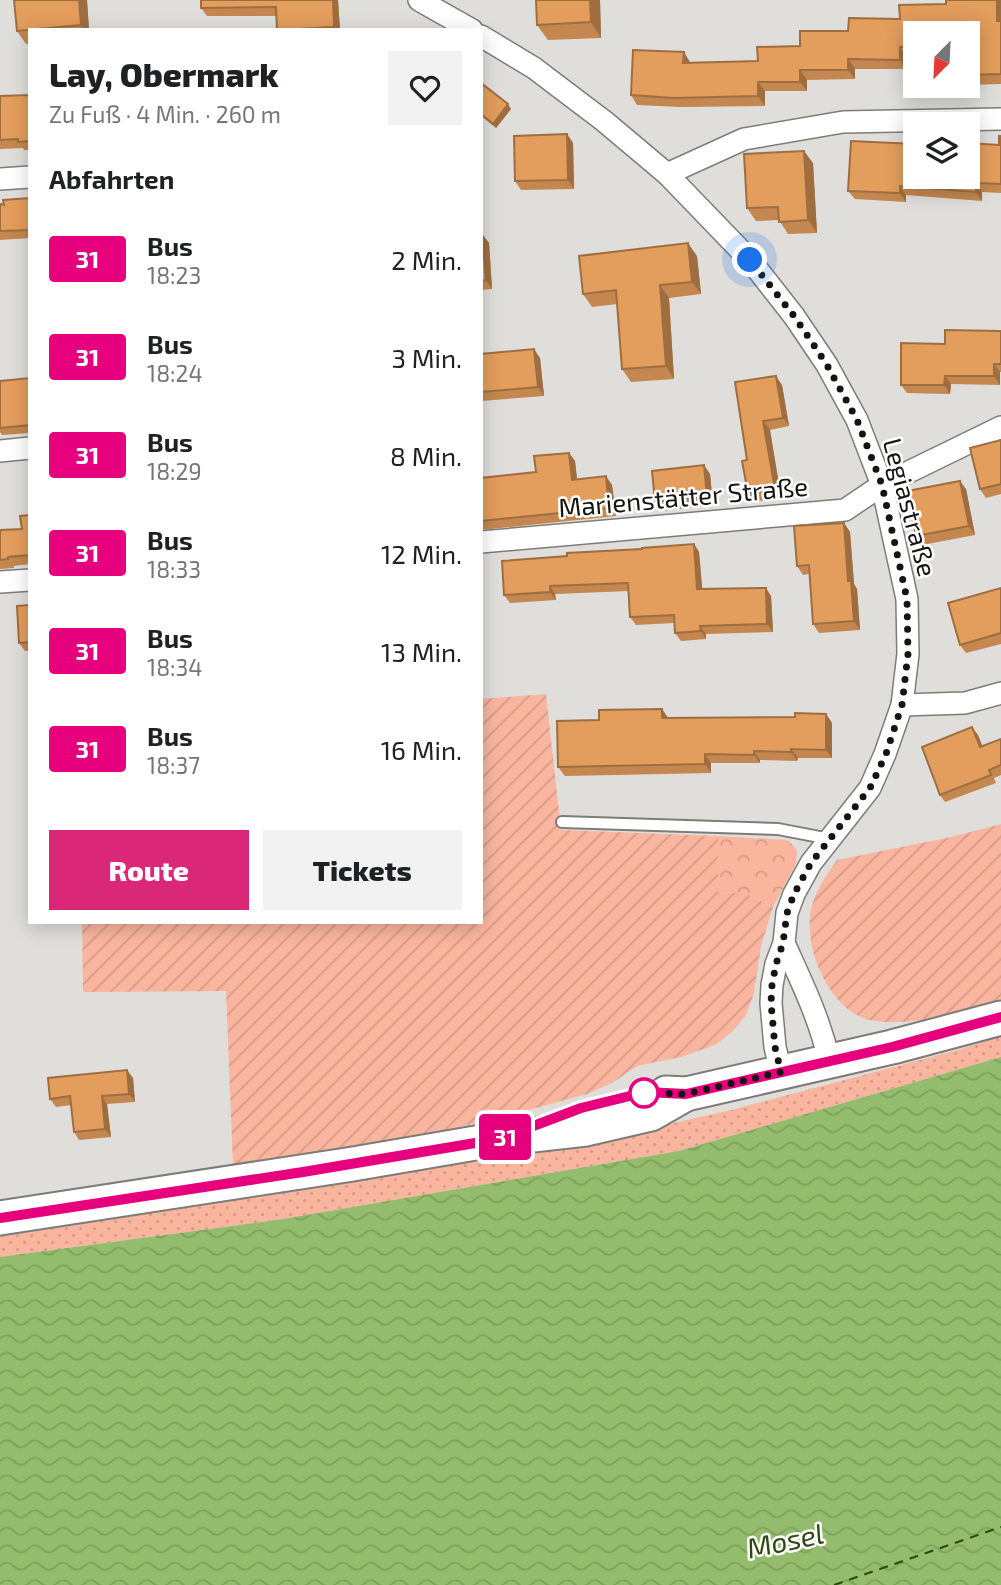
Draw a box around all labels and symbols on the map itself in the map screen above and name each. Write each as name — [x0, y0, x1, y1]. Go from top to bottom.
north arrow — [903, 21, 980, 98]
your location — [732, 242, 767, 277]
street label: Legiastraße — [878, 434, 944, 580]
street label: Marienstätter Straße — [557, 470, 809, 522]
unlabelled marker — [629, 1078, 659, 1108]
line badge: 31 — [474, 1114, 536, 1160]
water label: Mosel — [743, 1515, 827, 1565]

